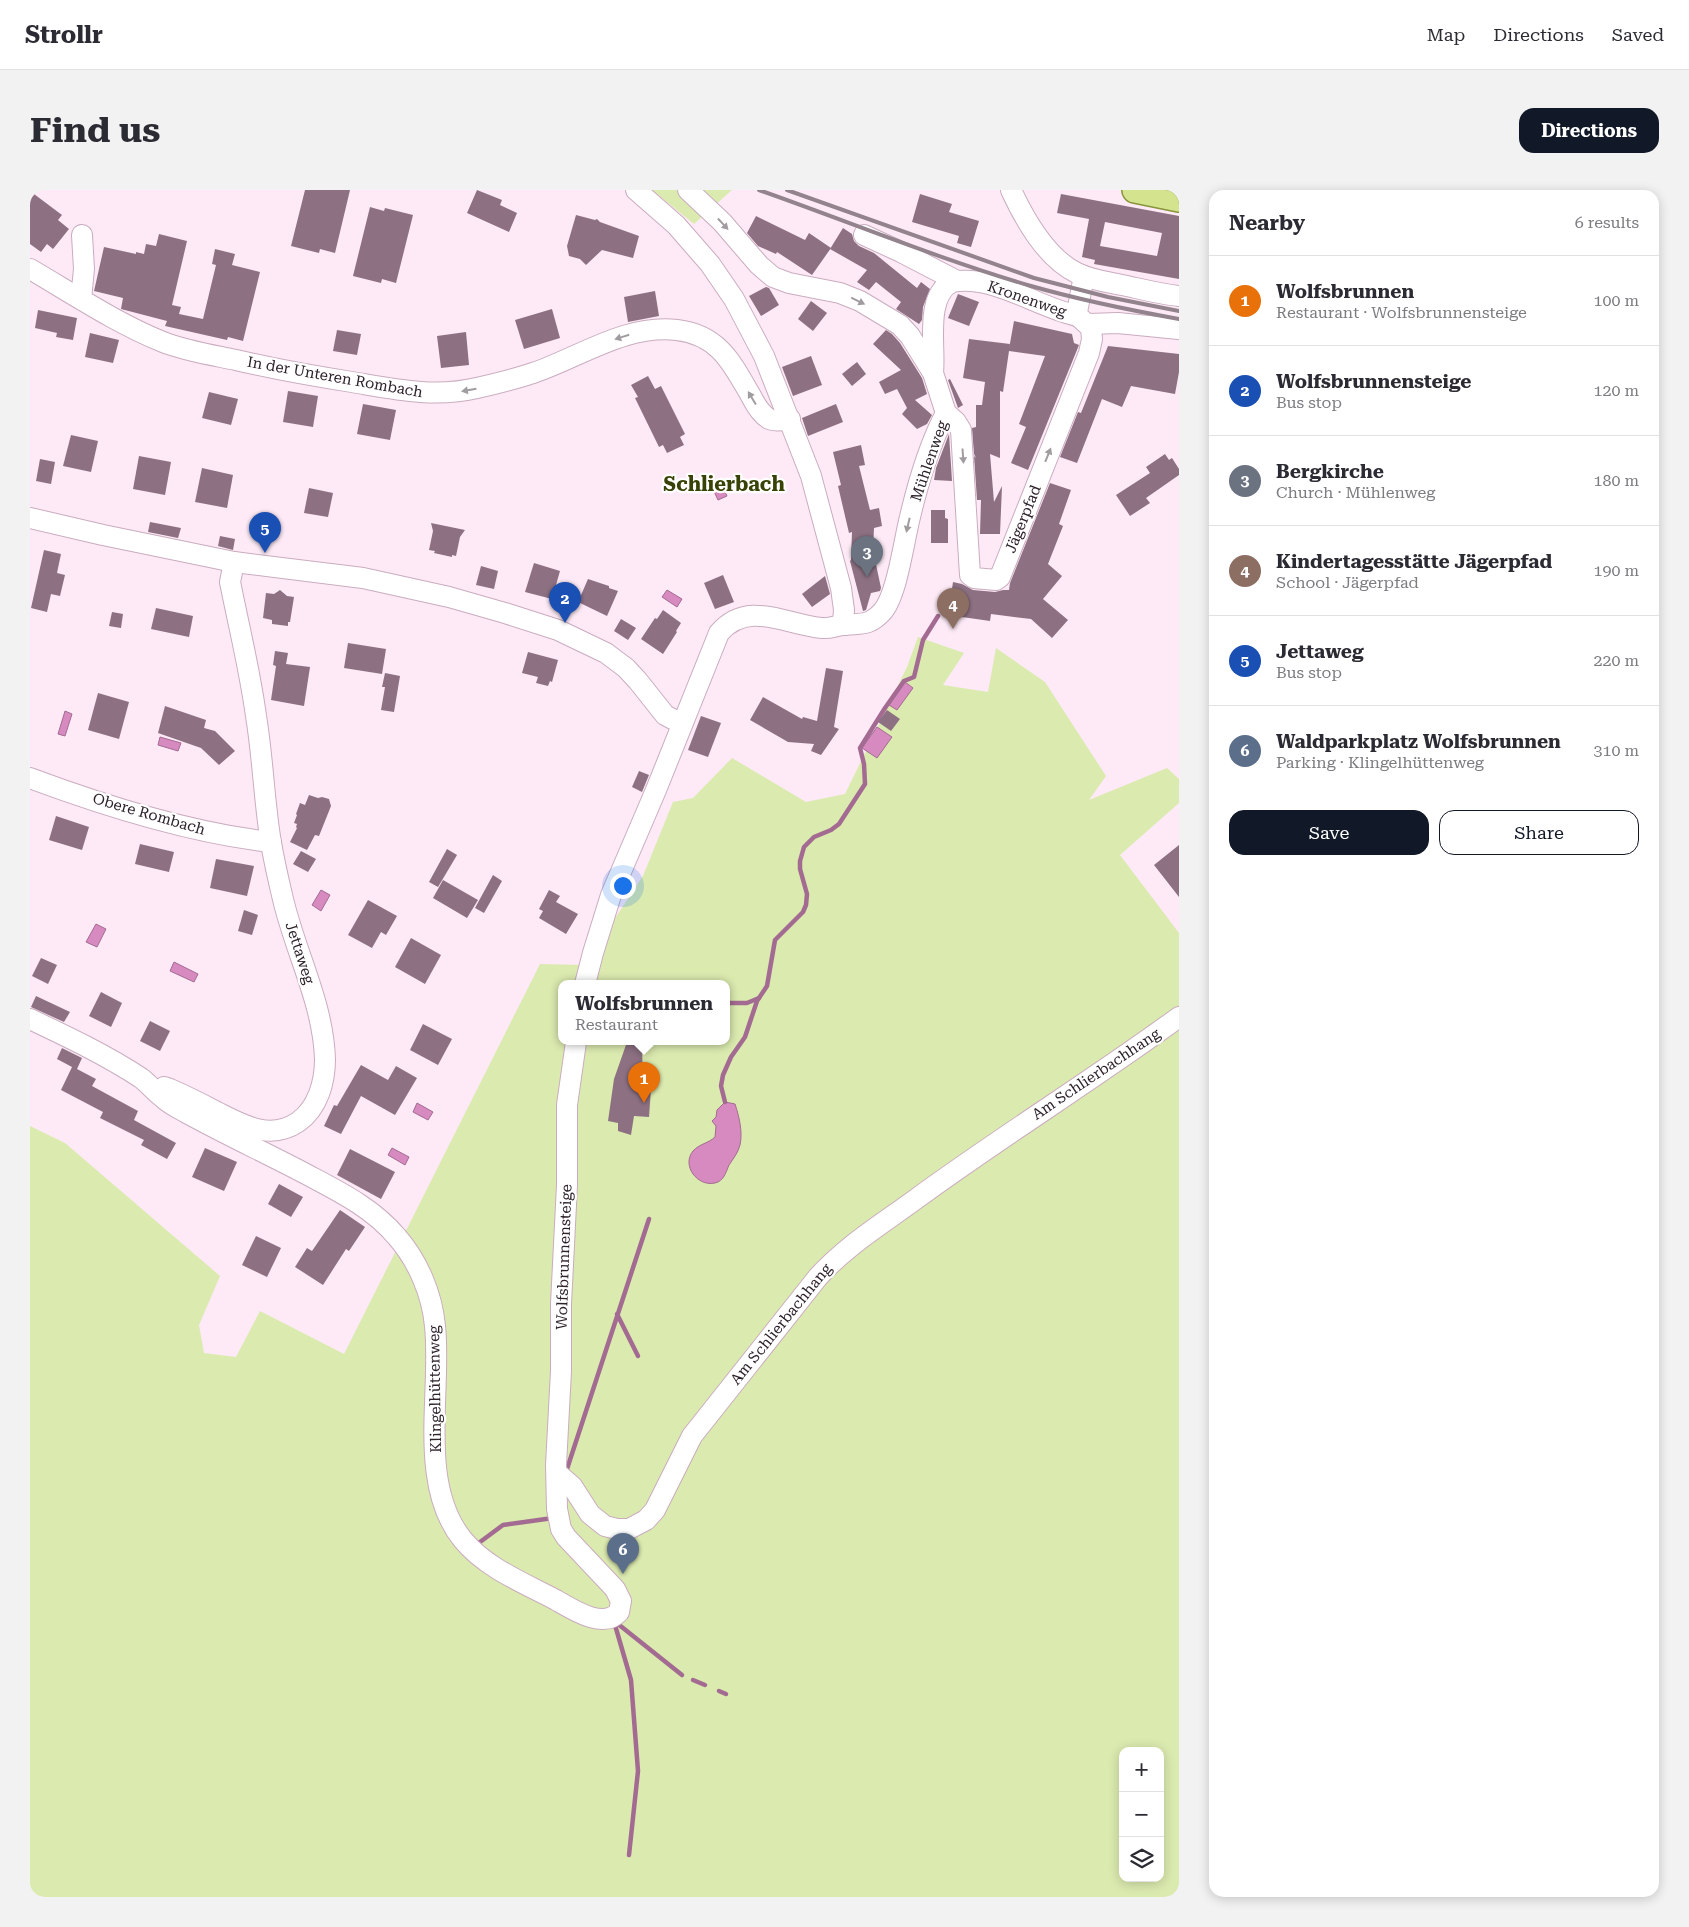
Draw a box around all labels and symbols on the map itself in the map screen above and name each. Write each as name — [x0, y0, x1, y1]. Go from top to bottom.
one-way arrow — [717, 217, 729, 229]
street label: Kronenweg — [985, 277, 1069, 321]
one-way arrow — [851, 297, 865, 305]
one-way arrow — [614, 333, 629, 341]
street label: In der Unteren Rombach — [246, 353, 425, 401]
one-way arrow — [460, 386, 476, 394]
one-way arrow — [747, 391, 756, 404]
street label: Mühlenweg — [907, 418, 951, 504]
one-way arrow — [960, 448, 968, 464]
one-way arrow — [1045, 448, 1053, 462]
district label: Schlierbach — [663, 472, 785, 496]
street label: Jägerpfad — [1001, 482, 1045, 556]
pin: 5 — [249, 512, 281, 553]
one-way arrow — [904, 518, 912, 533]
pin: 3 — [851, 536, 883, 577]
pin: 2 — [549, 582, 581, 623]
pin: 4 — [937, 588, 969, 629]
street label: Obere Rombach — [91, 789, 208, 839]
your location — [610, 873, 636, 899]
street label: Jettaweg — [281, 920, 319, 987]
street label: Am Schlierbachhang — [1029, 1024, 1164, 1124]
pin: 1 — [628, 1062, 660, 1103]
street label: Wolfsbrunnensteige — [552, 1184, 576, 1330]
street label: Am Schlierbachhang — [727, 1259, 836, 1388]
street label: Klingelhüttenweg — [425, 1325, 445, 1453]
pin: 6 — [607, 1533, 639, 1574]

